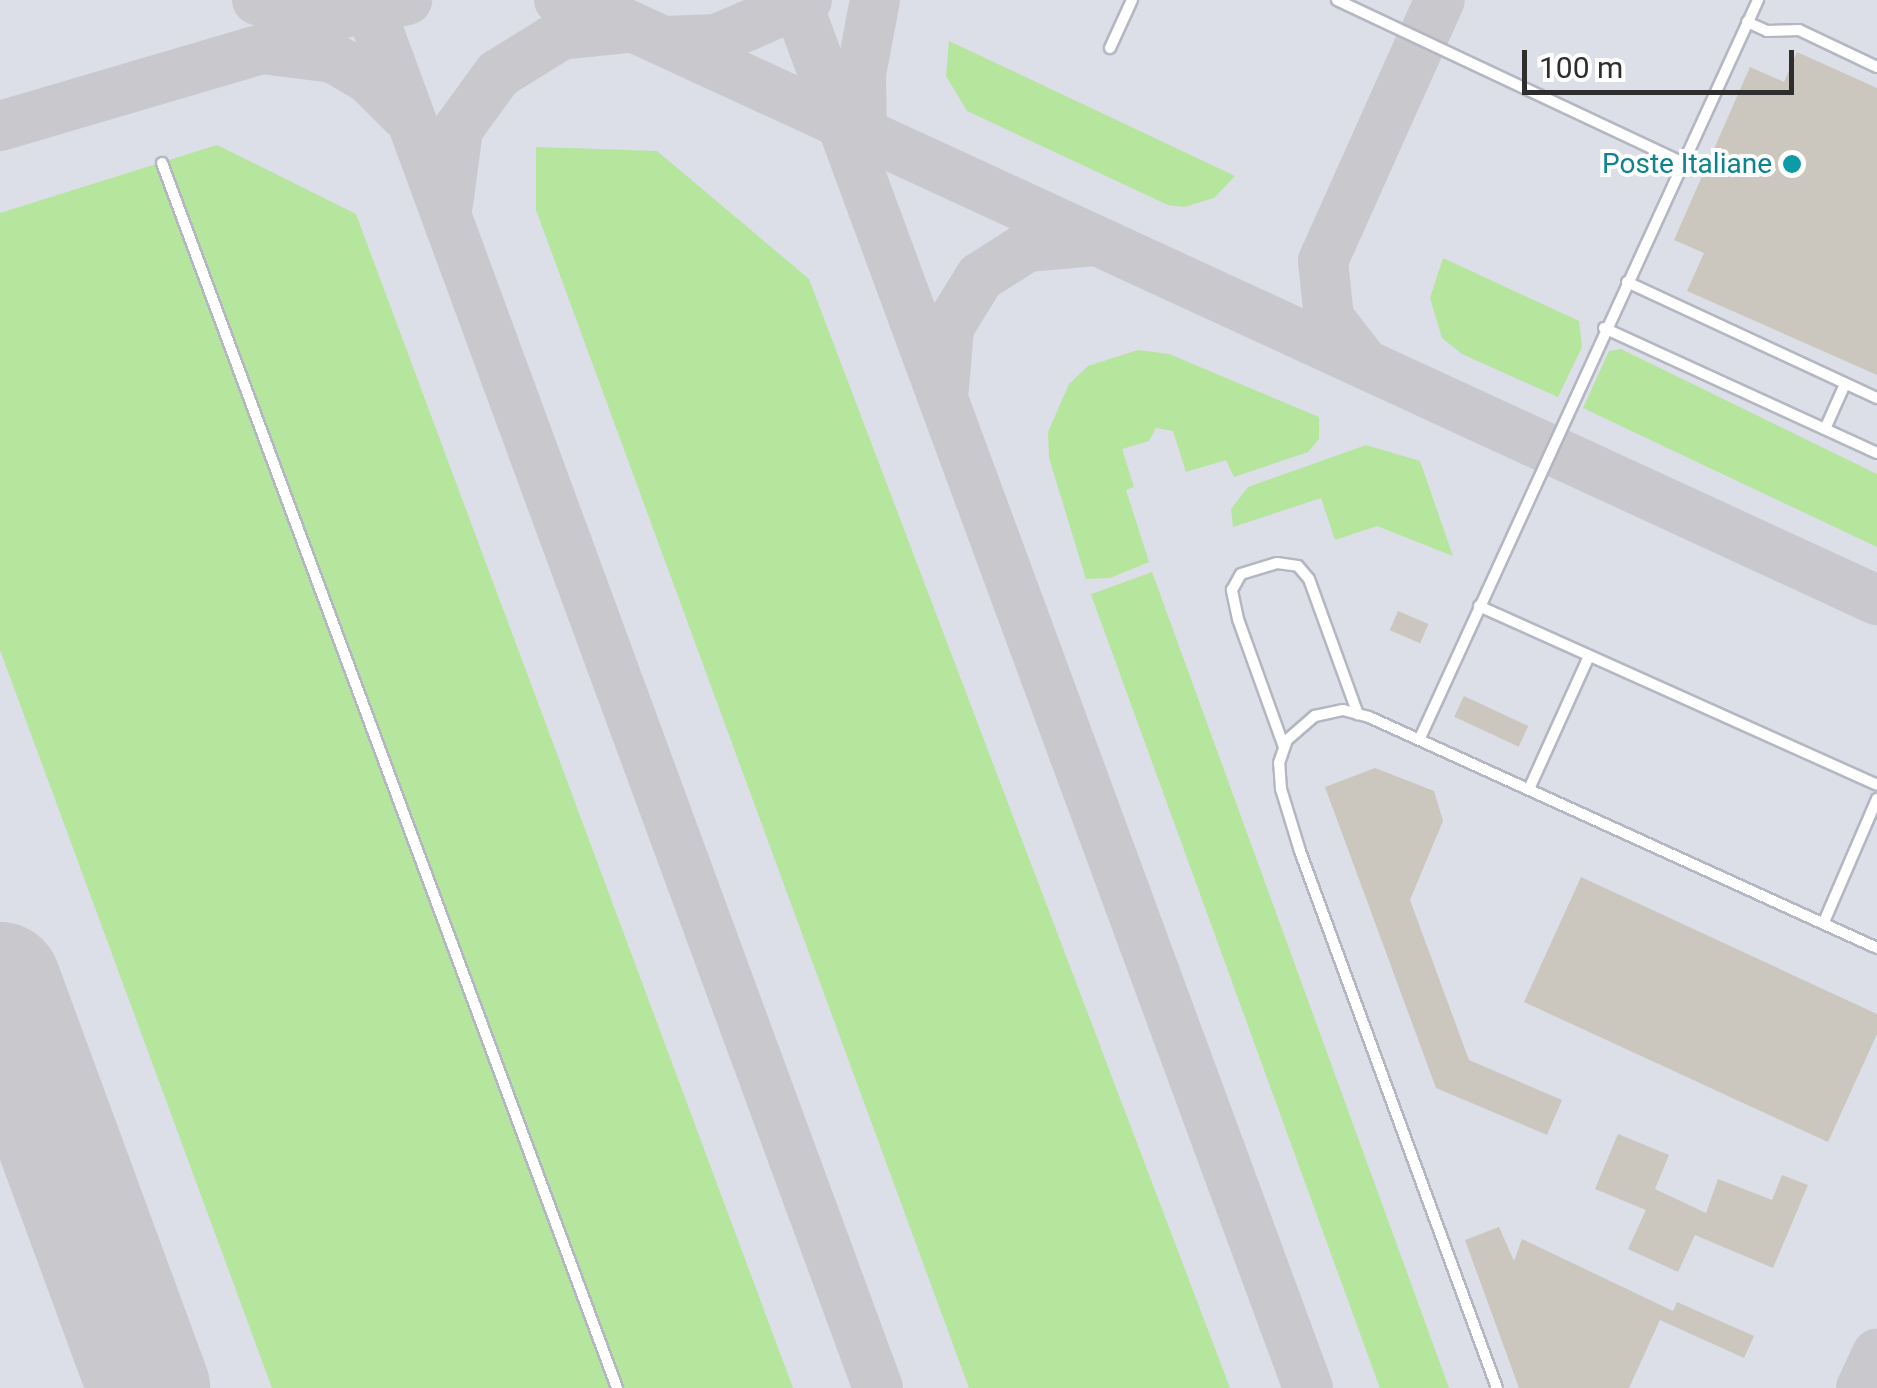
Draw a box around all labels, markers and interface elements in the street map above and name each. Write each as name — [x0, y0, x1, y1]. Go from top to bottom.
scale bar — [1527, 30, 1800, 92]
text: 100 m — [1539, 50, 1623, 85]
place label: Poste Italiane — [1602, 147, 1772, 181]
marker: Poste Italiane — [1781, 153, 1803, 175]

